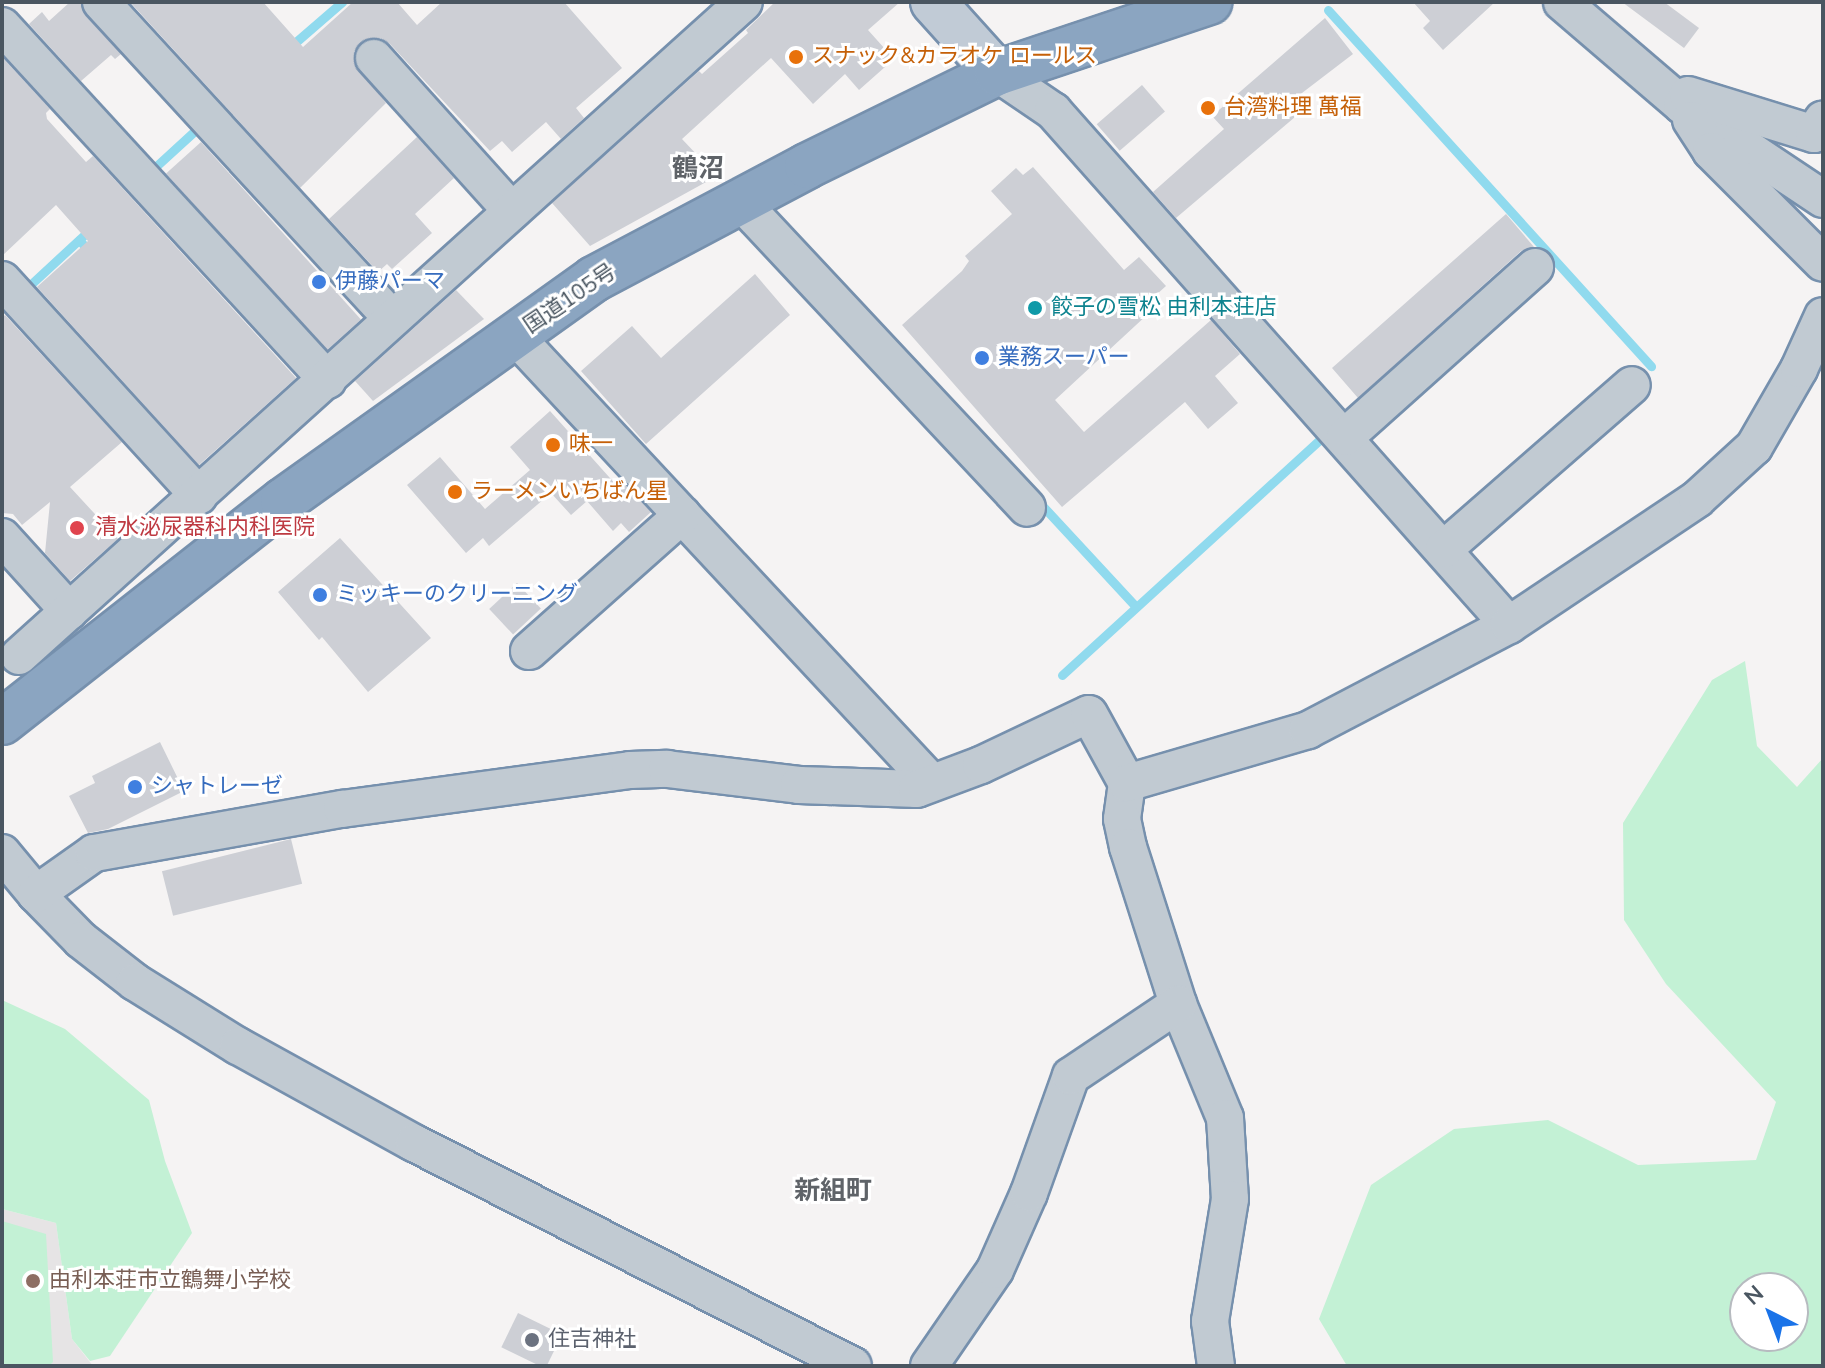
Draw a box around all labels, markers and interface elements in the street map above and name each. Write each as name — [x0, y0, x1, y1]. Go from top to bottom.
place label: スナック&カラオケ ロールス — [812, 44, 1097, 70]
marker: スナック&カラオケ ロールス — [787, 48, 805, 66]
place label: 台湾料理 萬福 — [1224, 95, 1362, 121]
marker: 台湾料理 萬福 — [1199, 99, 1217, 117]
district label: 鶴沼 — [672, 153, 724, 185]
street label: 国道105号 — [519, 259, 621, 339]
place label: 伊藤パーマ — [335, 269, 445, 295]
marker: 伊藤パーマ — [310, 273, 328, 291]
place label: 餃子の雪松 由利本荘店 — [1051, 295, 1277, 321]
marker: 餃子の雪松 由利本荘店 — [1026, 299, 1044, 317]
place label: 業務スーパー — [998, 345, 1130, 371]
marker: 業務スーパー — [973, 349, 991, 367]
place label: 味一 — [569, 432, 613, 458]
marker: 味一 — [544, 436, 562, 454]
place label: ラーメンいちばん星 — [471, 479, 669, 505]
marker: ラーメンいちばん星 — [446, 483, 464, 501]
place label: 清水泌尿器科内科医院 — [95, 515, 315, 541]
marker: 清水泌尿器科内科医院 — [66, 517, 88, 539]
place label: ミッキーのクリーニング — [336, 582, 578, 608]
marker: ミッキーのクリーニング — [311, 586, 329, 604]
place label: シャトレーゼ — [151, 774, 283, 800]
marker: シャトレーゼ — [126, 778, 144, 796]
district label: 新組町 — [794, 1175, 872, 1207]
place label: 由利本荘市立鶴舞小学校 — [49, 1268, 291, 1294]
marker: 由利本荘市立鶴舞小学校 — [24, 1272, 42, 1290]
north arrow — [1729, 1272, 1809, 1352]
text: N — [1738, 1279, 1770, 1312]
place label: 住吉神社 — [548, 1327, 636, 1353]
marker: 住吉神社 — [523, 1331, 541, 1349]

